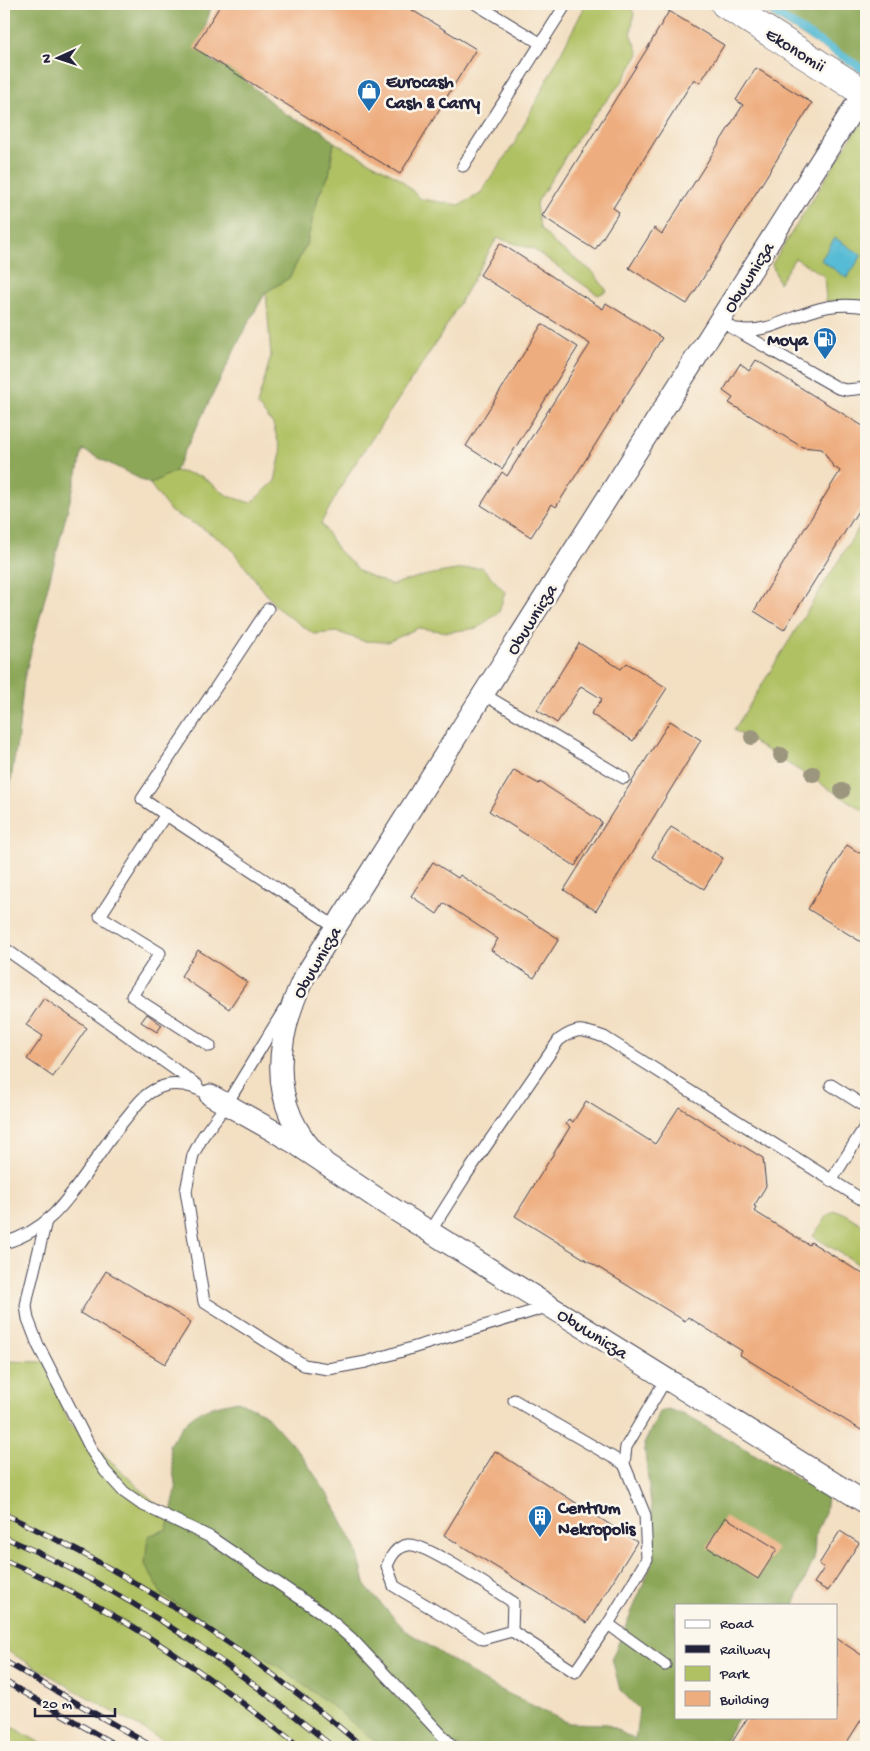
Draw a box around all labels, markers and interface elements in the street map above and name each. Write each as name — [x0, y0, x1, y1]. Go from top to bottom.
street label: Ekonomii — [761, 24, 829, 78]
north arrow — [32, 32, 82, 82]
text: N — [39, 54, 56, 64]
place label: Eurocash Cash & Carry — [385, 73, 480, 115]
shop icon: Eurocash Cash & Carry — [356, 78, 382, 112]
street label: Obuwnicza — [720, 238, 781, 317]
fuel station icon: Moya — [812, 326, 838, 360]
place label: Moya — [767, 331, 809, 352]
street label: Obuwnicza — [503, 580, 564, 659]
street label: Obuwnicza — [289, 923, 348, 1003]
street label: Obuwnicza — [553, 1305, 632, 1366]
place label: Centrum Nekropolis — [557, 1499, 637, 1541]
building icon: Centrum Nekropolis — [527, 1504, 553, 1538]
legend — [675, 1604, 838, 1718]
text: Road — [720, 1616, 754, 1634]
text: Railway — [720, 1642, 771, 1660]
text: Park — [719, 1666, 750, 1684]
scale bar — [35, 1686, 115, 1718]
text: Building — [719, 1692, 769, 1710]
text: 20 m — [42, 1696, 72, 1714]

